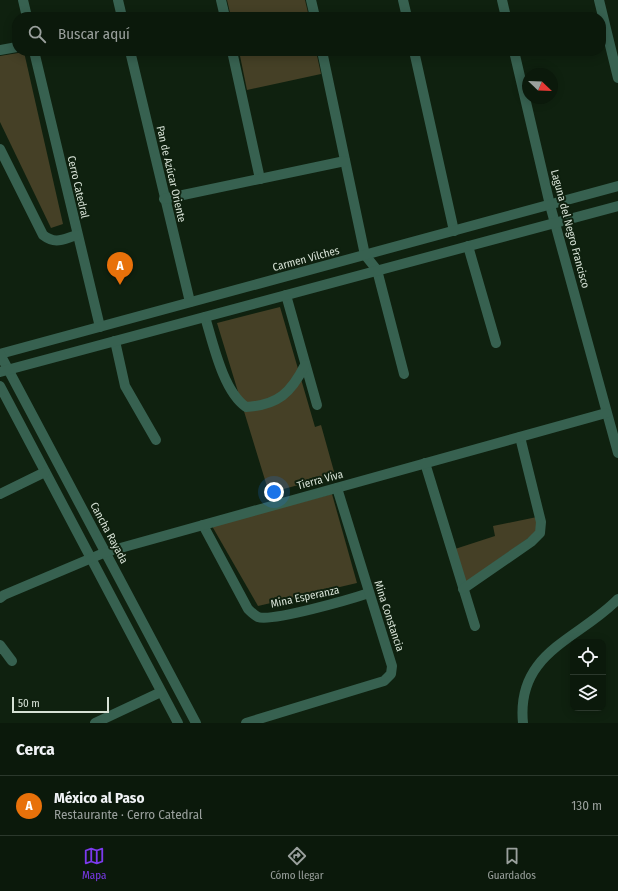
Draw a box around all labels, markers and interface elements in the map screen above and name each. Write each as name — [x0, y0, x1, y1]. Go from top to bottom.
search box — [12, 12, 606, 56]
icon: search — [26, 23, 48, 45]
text: Buscar aquí — [58, 25, 130, 43]
north arrow — [522, 68, 558, 104]
street label: Pan de Azúcar Oriente — [154, 124, 188, 224]
street label: Cerro Catedral — [64, 154, 92, 220]
street label: Laguna del Negro Francisco — [548, 168, 592, 290]
street label: Carmen Vilches — [271, 244, 341, 274]
pin: A — [107, 252, 133, 285]
street label: Tierra Viva — [296, 468, 344, 492]
your location — [264, 482, 284, 502]
street label: Cancha Rayada — [87, 500, 131, 566]
street label: Mina Constancia — [371, 579, 407, 653]
street label: Mina Esperanza — [270, 583, 340, 611]
map controls — [570, 639, 606, 711]
button: locate — [570, 639, 606, 675]
button: layers — [570, 675, 606, 711]
scale bar — [12, 695, 109, 714]
text: 50 m — [18, 697, 40, 710]
text: Cerca — [16, 739, 55, 760]
text: México al Paso — [54, 789, 144, 807]
text: A — [25, 798, 33, 813]
text: 130 m — [571, 798, 602, 813]
text: Restaurante · Cerro Catedral — [54, 807, 202, 822]
tab: Mapa — [82, 845, 106, 882]
tab: Cómo llegar — [270, 845, 324, 882]
tab: Guardados — [487, 845, 536, 882]

